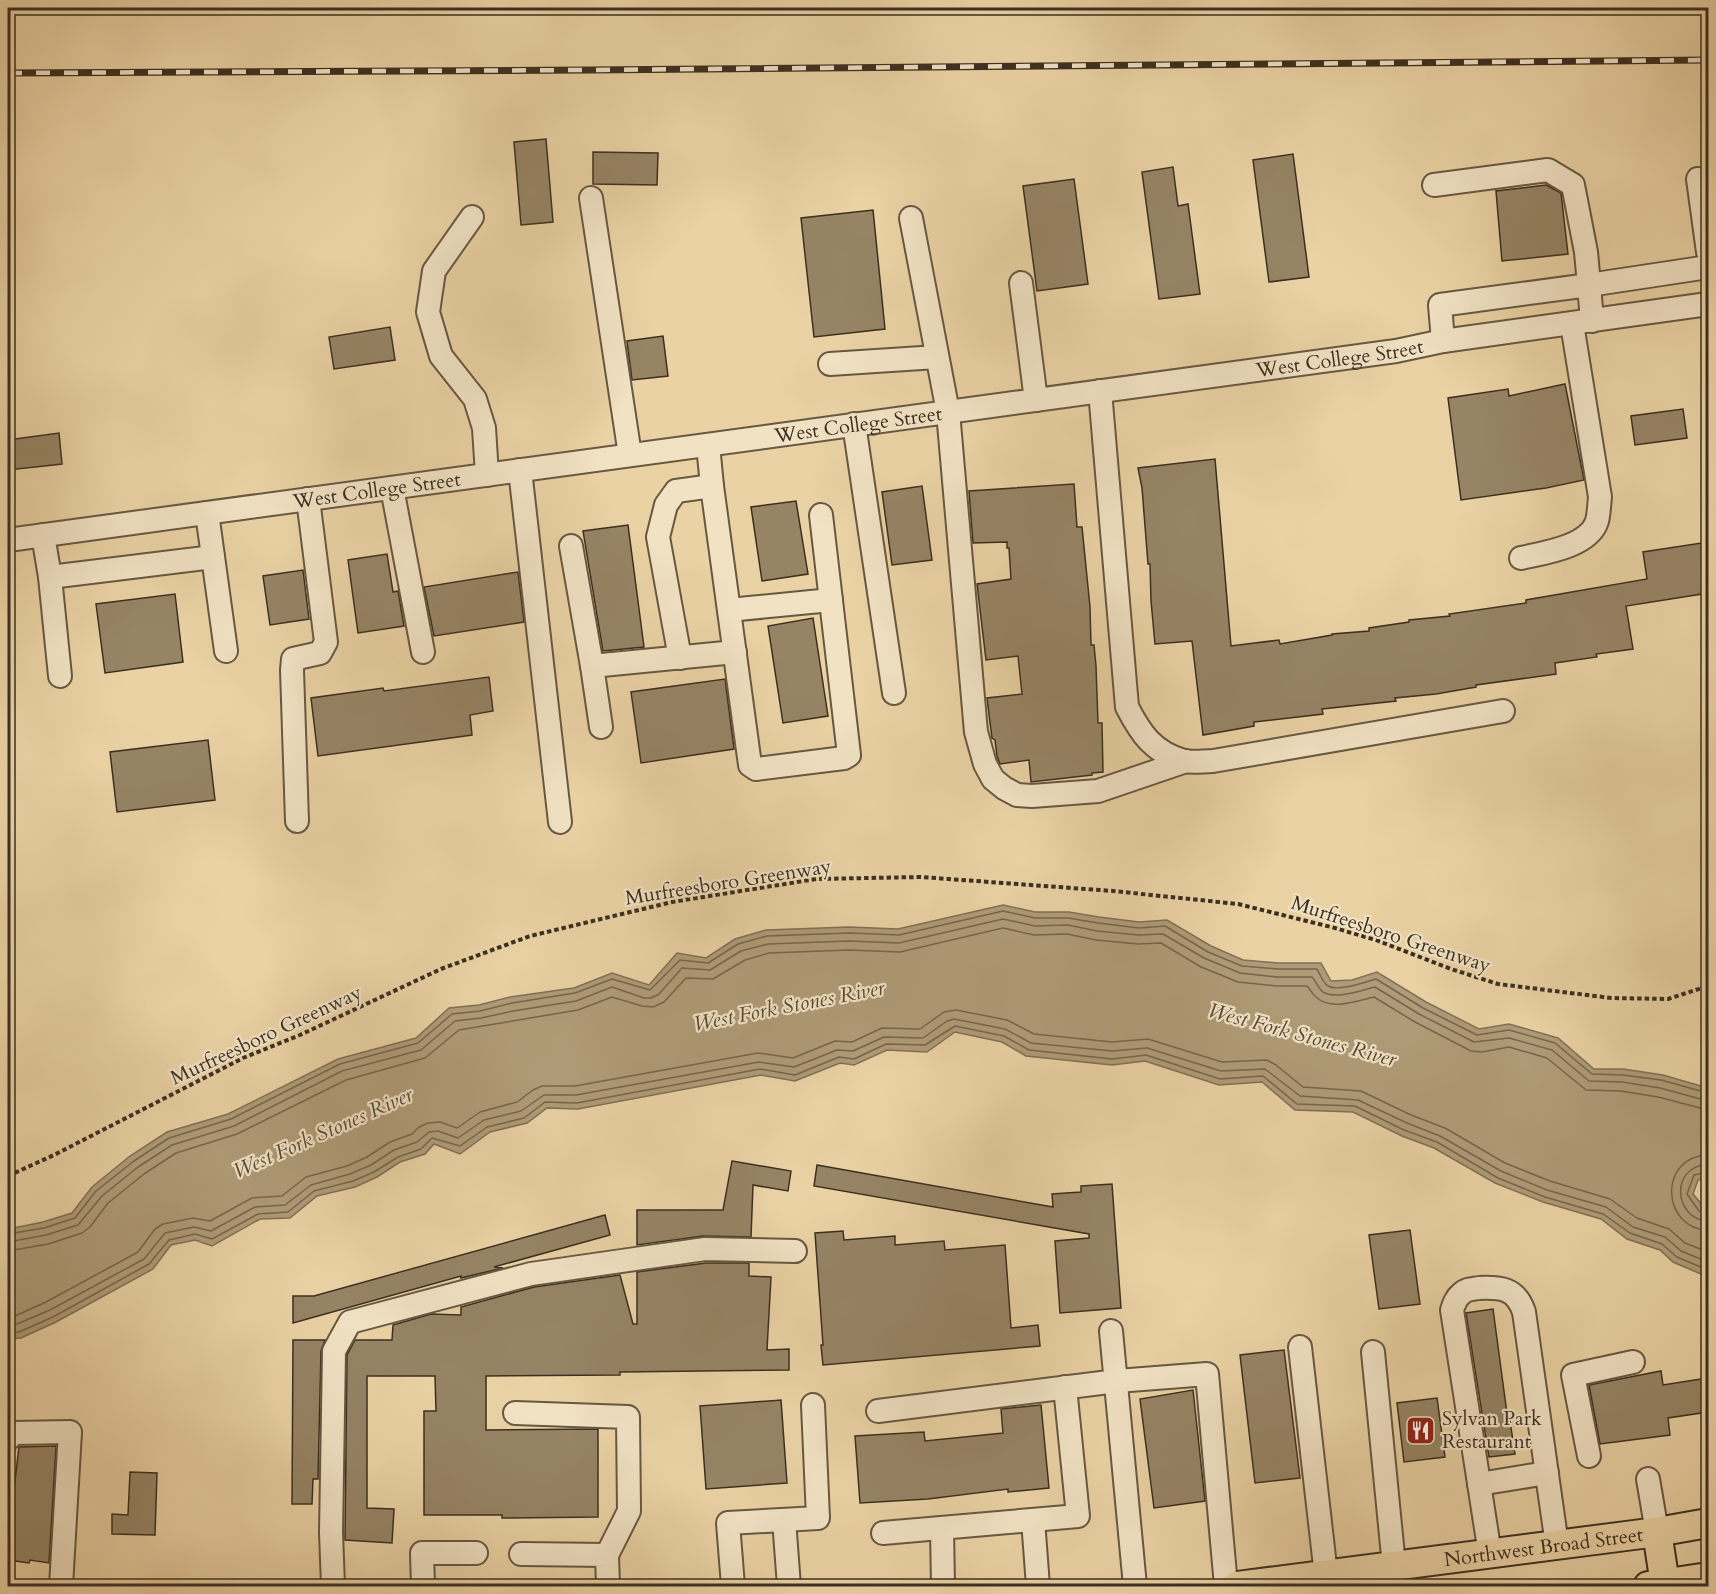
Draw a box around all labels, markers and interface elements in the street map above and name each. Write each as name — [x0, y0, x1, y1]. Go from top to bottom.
street label: West College Street — [1253, 332, 1426, 384]
street label: West College Street — [772, 399, 944, 449]
street label: West College Street — [290, 465, 463, 515]
street label: Murfreesboro Greenway — [623, 852, 833, 912]
street label: Murfreesboro Greenway — [1288, 889, 1495, 979]
water label: West Fork Stones River — [691, 973, 888, 1039]
street label: Murfreesboro Greenway — [166, 979, 366, 1091]
water label: West Fork Stones River — [1205, 996, 1401, 1074]
water label: West Fork Stones River — [228, 1080, 419, 1186]
place label: Sylvan Park Restaurant — [1442, 1405, 1542, 1455]
restaurant icon: Sylvan Park Restaurant — [1405, 1414, 1437, 1446]
street label: Northwest Broad Street — [1442, 1520, 1645, 1573]

